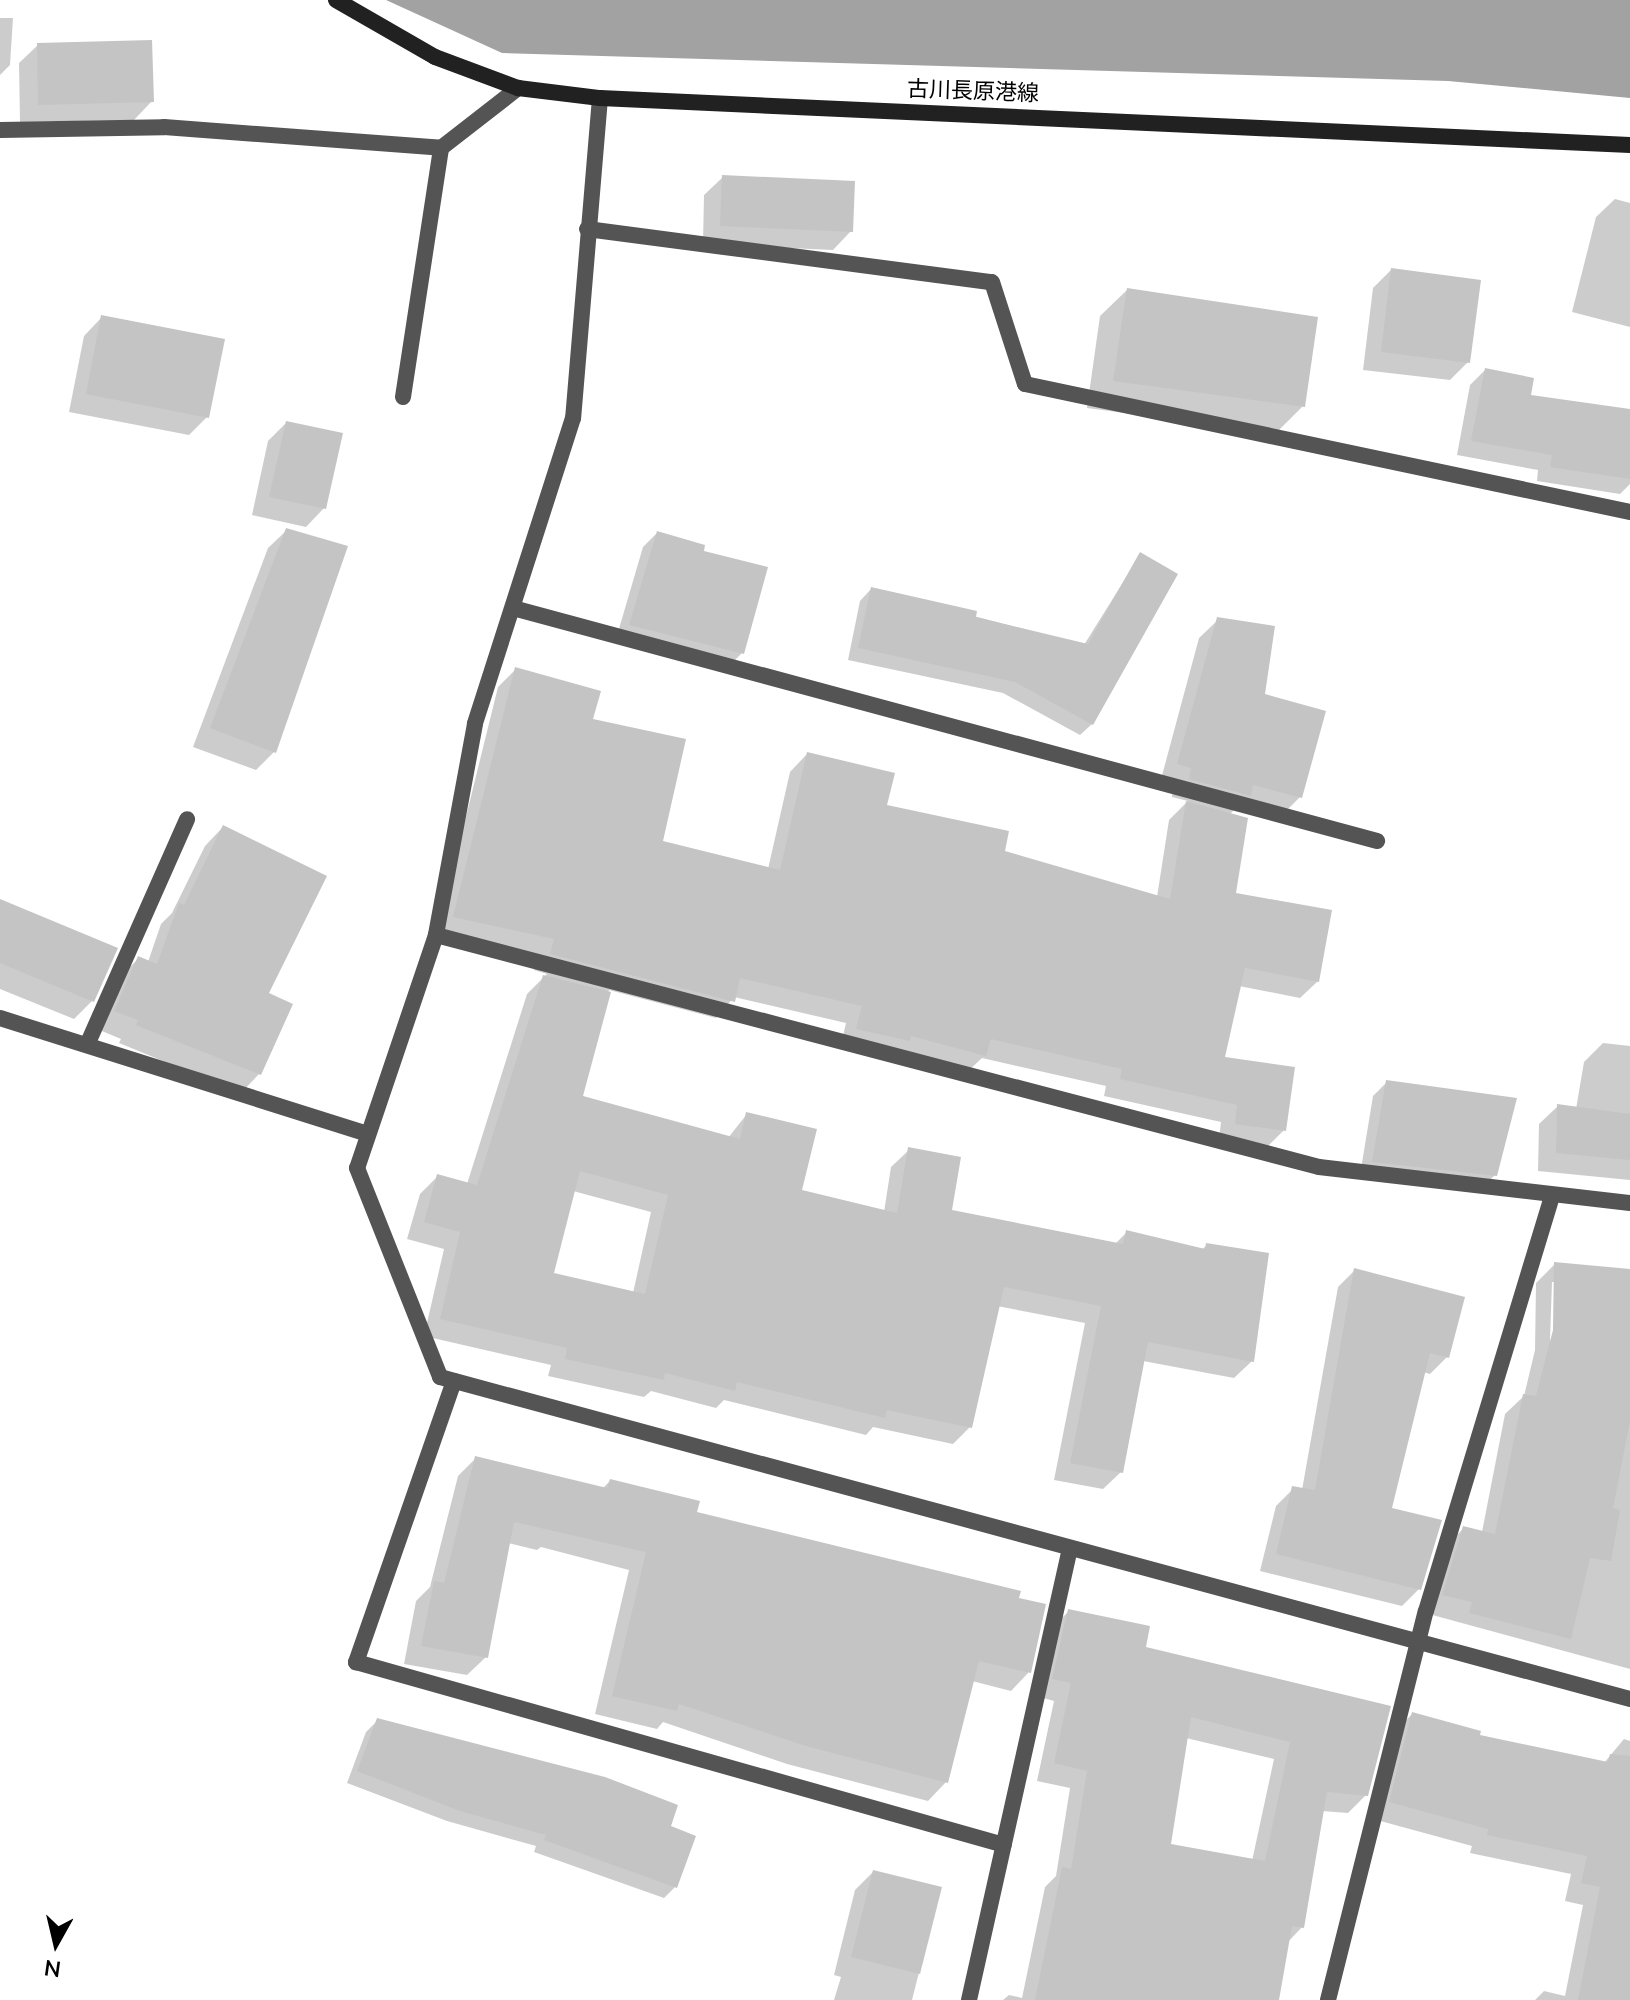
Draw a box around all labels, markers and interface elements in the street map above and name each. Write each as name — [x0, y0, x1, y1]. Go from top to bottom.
street label: 古川長原港線 — [907, 77, 1039, 107]
north arrow — [16, 1904, 96, 1984]
text: N — [42, 1952, 63, 1984]

